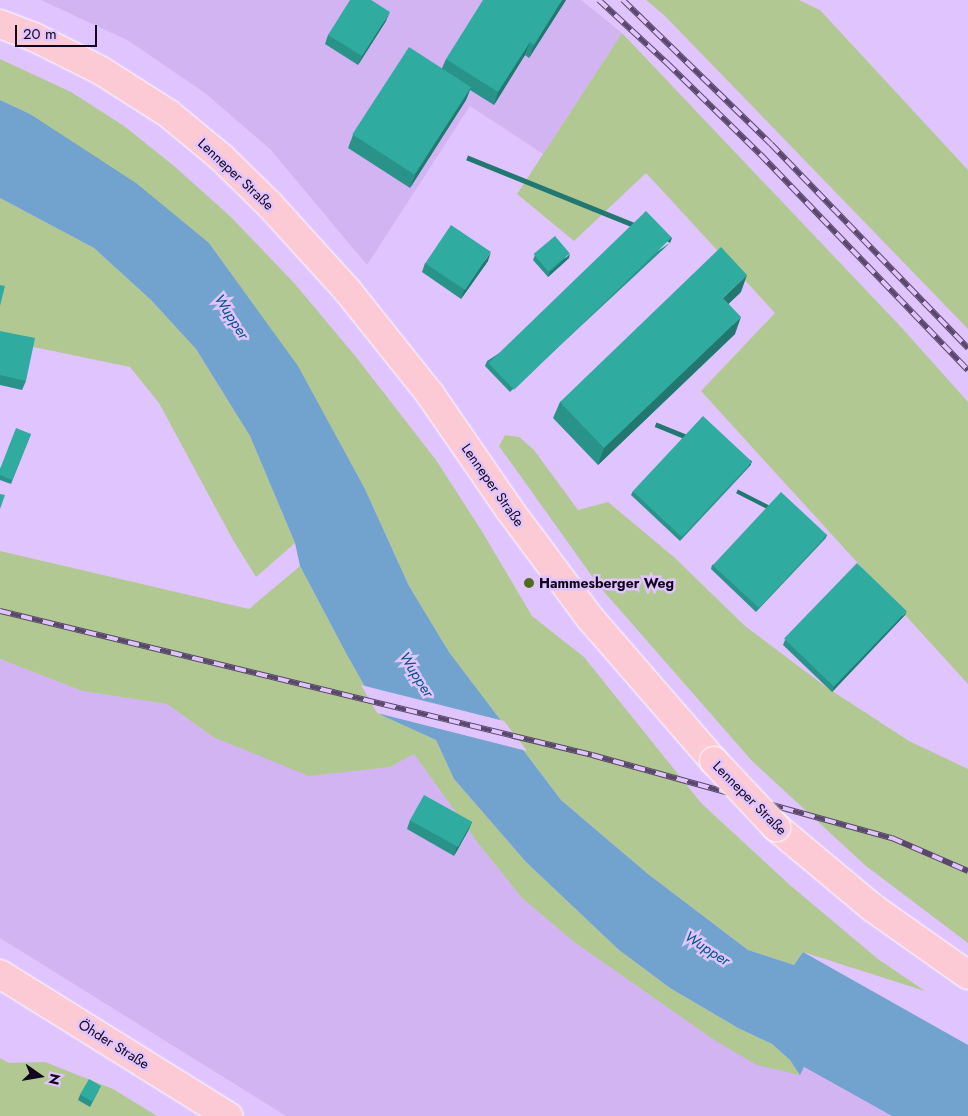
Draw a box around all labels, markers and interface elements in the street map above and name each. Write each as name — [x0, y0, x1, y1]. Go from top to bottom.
scale bar — [18, 15, 100, 47]
text: 20 m — [23, 23, 57, 45]
street label: Lenneper Straße — [195, 135, 277, 213]
water label: Wupper — [210, 291, 252, 343]
street label: Lenneper Straße — [458, 440, 528, 530]
place label: Hammesberger Weg — [539, 575, 674, 591]
marker: Hammesberger Weg — [523, 577, 535, 589]
water label: Wupper — [395, 649, 437, 701]
street label: Lenneper Straße — [710, 758, 790, 838]
water label: Wupper — [681, 928, 733, 970]
street label: Öhder Straße — [76, 1016, 152, 1072]
north arrow — [15, 1051, 65, 1101]
text: N — [44, 1072, 66, 1087]

